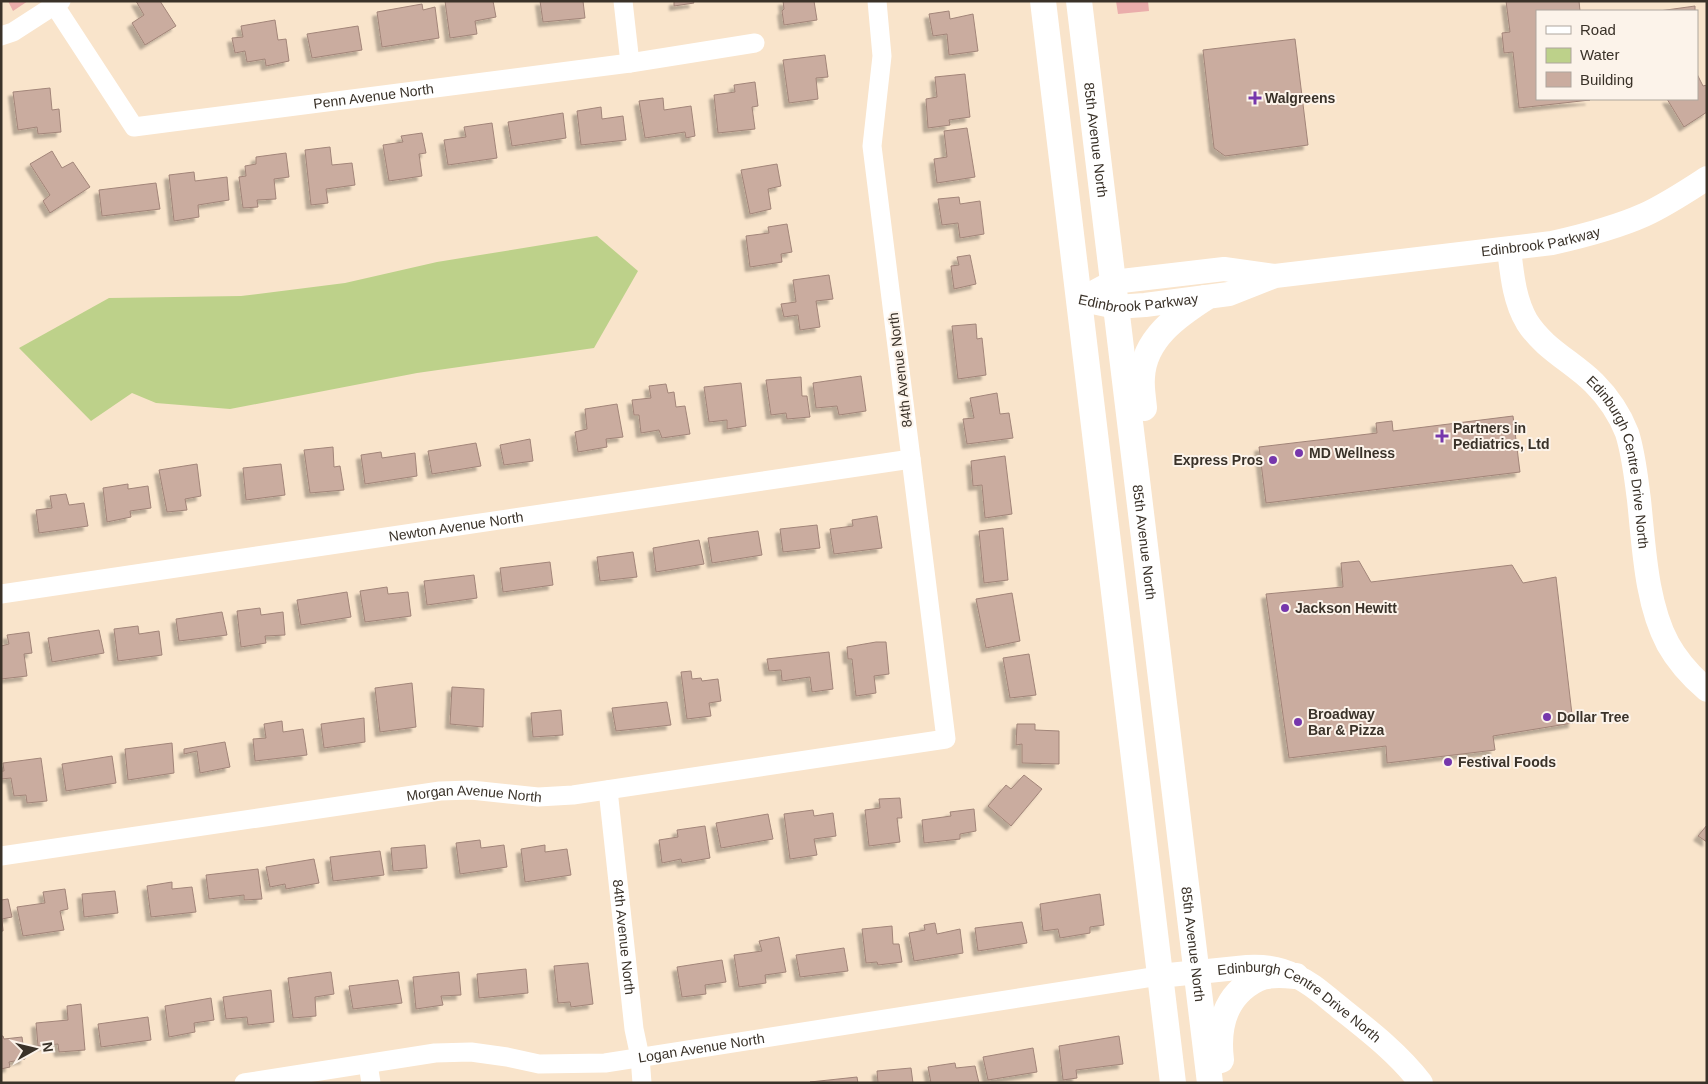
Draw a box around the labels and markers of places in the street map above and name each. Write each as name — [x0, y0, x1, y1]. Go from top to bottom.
place label: Walgreens — [1265, 90, 1335, 106]
marker: Walgreens — [1249, 92, 1261, 104]
place label: Partners in Pediatrics, Ltd — [1453, 420, 1549, 452]
marker: Partners in Pediatrics, Ltd — [1435, 429, 1449, 443]
place label: MD Wellness — [1309, 445, 1395, 461]
marker: MD Wellness — [1293, 447, 1305, 459]
place label: Express Pros — [1174, 452, 1263, 468]
marker: Express Pros — [1267, 454, 1279, 466]
place label: Jackson Hewitt — [1295, 600, 1397, 616]
marker: Jackson Hewitt — [1279, 602, 1291, 614]
place label: Broadway Bar & Pizza — [1308, 706, 1384, 738]
place label: Dollar Tree — [1557, 709, 1630, 725]
marker: Dollar Tree — [1541, 711, 1553, 723]
marker: Broadway Bar & Pizza — [1292, 716, 1304, 728]
place label: Festival Foods — [1458, 754, 1556, 770]
marker: Festival Foods — [1442, 756, 1454, 768]

